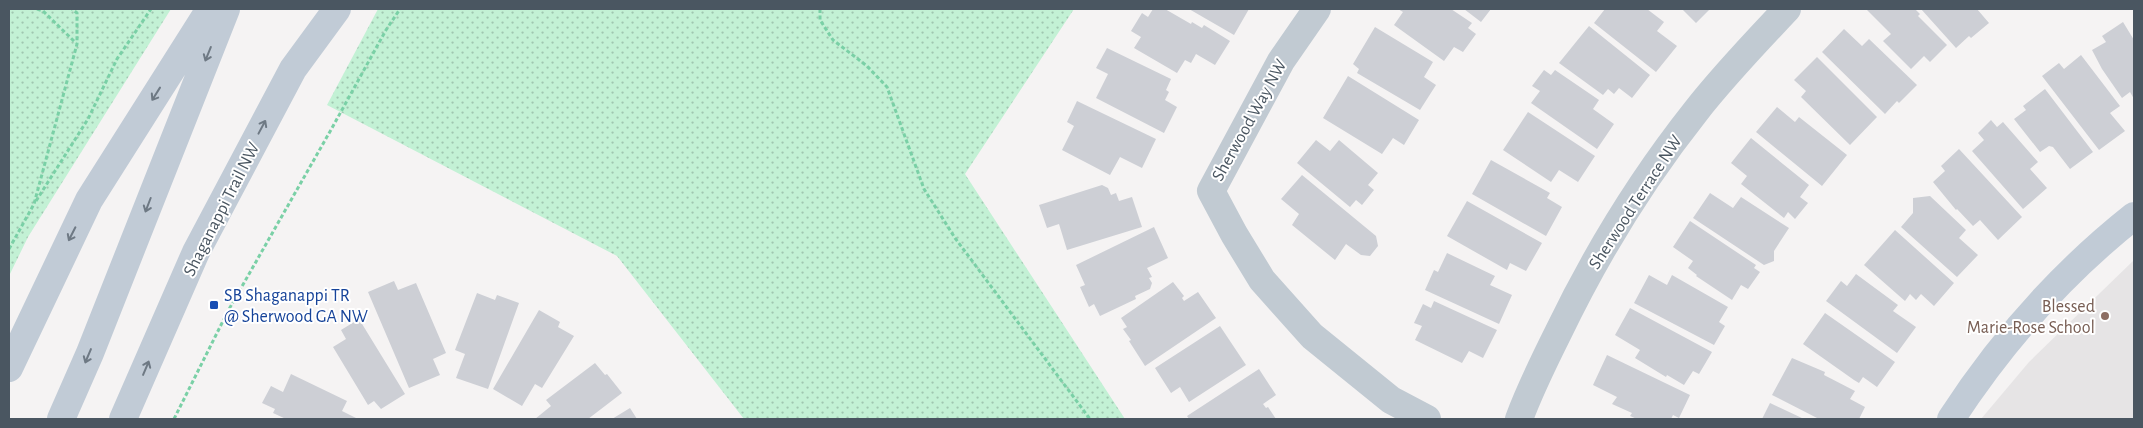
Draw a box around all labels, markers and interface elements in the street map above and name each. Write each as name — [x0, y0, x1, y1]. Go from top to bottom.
one-way arrow — [203, 46, 212, 61]
street label: Sherwood Way NW — [1209, 57, 1291, 184]
one-way arrow — [151, 87, 161, 101]
one-way arrow — [258, 120, 267, 135]
street label: Sherwood Terrace NW — [1586, 132, 1686, 273]
street label: Shaganappi Trail NW — [180, 140, 263, 279]
one-way arrow — [142, 197, 152, 212]
one-way arrow — [67, 226, 77, 241]
place label: SB Shaganappi TR @ Sherwood GA NW — [224, 287, 368, 326]
place label: Blessed Marie-Rose School — [1967, 298, 2095, 337]
marker: SB Shaganappi TR @ Sherwood GA NW — [208, 299, 220, 311]
marker: Blessed Marie-Rose School — [2099, 310, 2111, 322]
one-way arrow — [83, 348, 93, 363]
one-way arrow — [141, 361, 151, 376]

